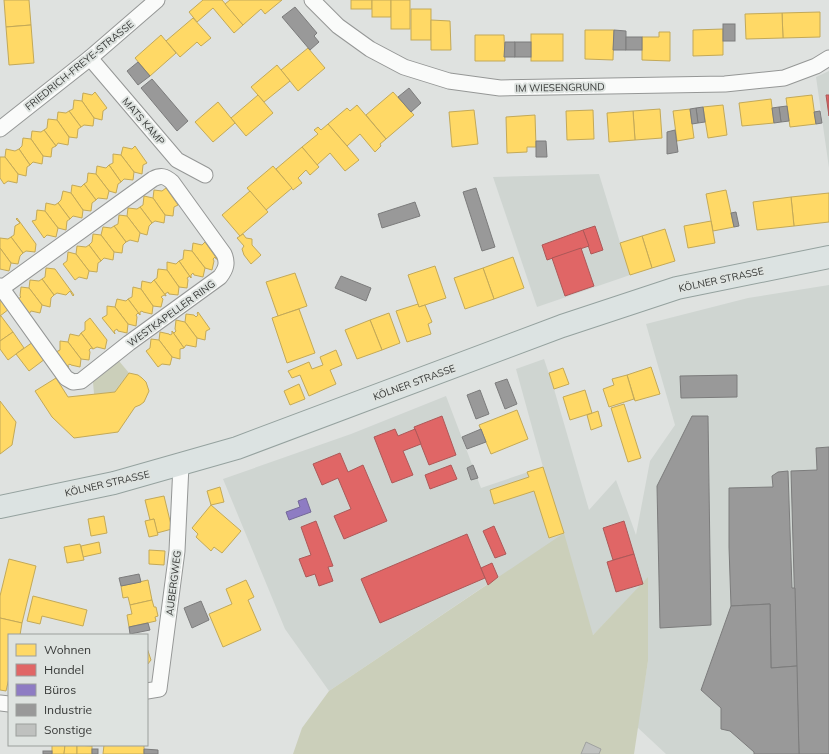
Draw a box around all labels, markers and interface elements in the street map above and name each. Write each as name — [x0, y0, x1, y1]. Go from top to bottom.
street label: FRIEDRICH-FREYE-STRASSE — [22, 18, 136, 113]
street label: IM WIESENGRUND — [515, 80, 605, 95]
street label: MATS KAMP — [120, 95, 168, 148]
street label: KÖLNER STRASSE — [677, 264, 765, 295]
street label: WESTKAPELLER RING — [125, 277, 218, 350]
street label: KÖLNER STRASSE — [371, 362, 457, 403]
street label: KÖLNER STRASSE — [63, 467, 151, 500]
street label: AUBERGWEG — [163, 550, 184, 616]
legend — [8, 634, 148, 746]
text: Wohnen — [44, 642, 91, 657]
text: Handel — [44, 662, 84, 677]
text: Büros — [44, 682, 76, 697]
text: Industrie — [44, 702, 92, 717]
text: Sonstige — [44, 722, 92, 737]

